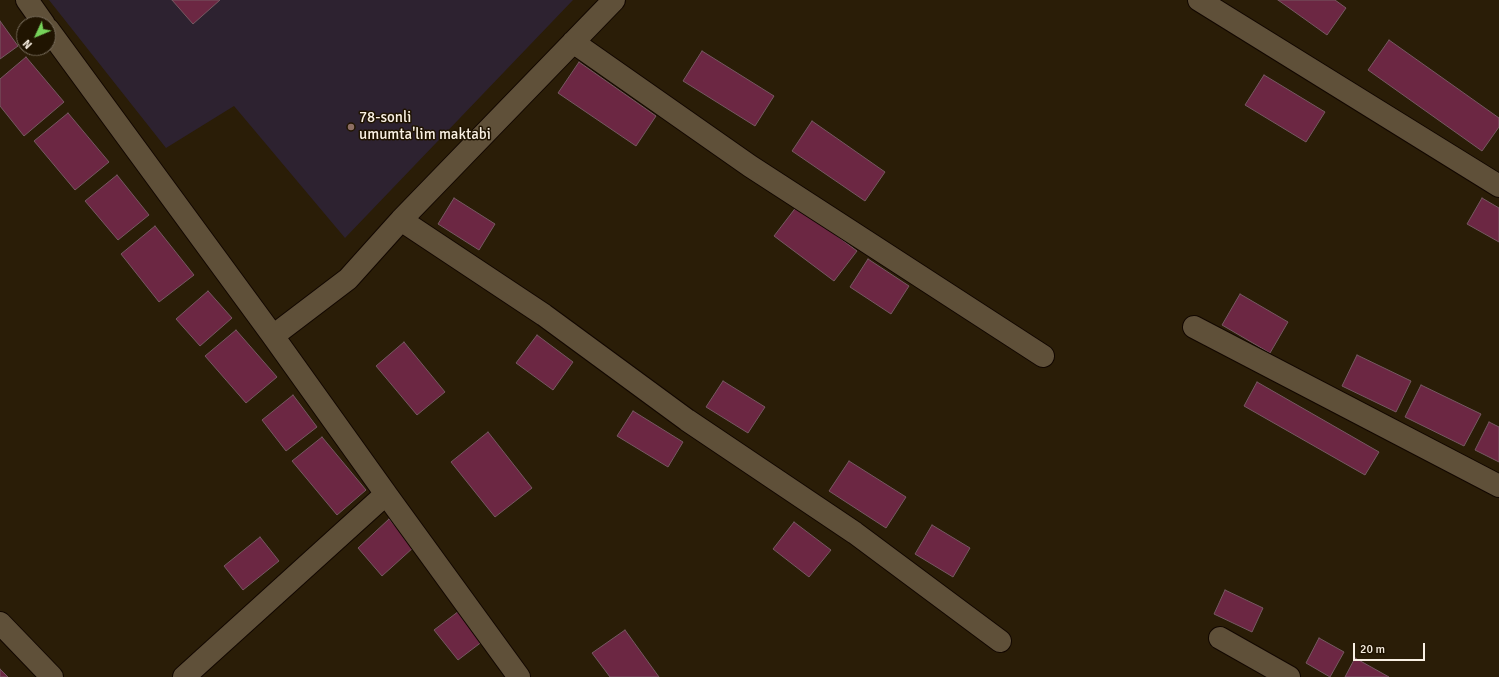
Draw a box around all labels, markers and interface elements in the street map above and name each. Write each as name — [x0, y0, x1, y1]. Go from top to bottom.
north arrow — [16, 16, 56, 56]
text: N — [20, 37, 35, 51]
place label: 78-sonli umumta'lim maktabi — [359, 109, 491, 144]
marker: 78-sonli umumta'lim maktabi — [346, 122, 356, 132]
scale bar — [1355, 635, 1427, 661]
text: 20 m — [1360, 642, 1385, 657]

